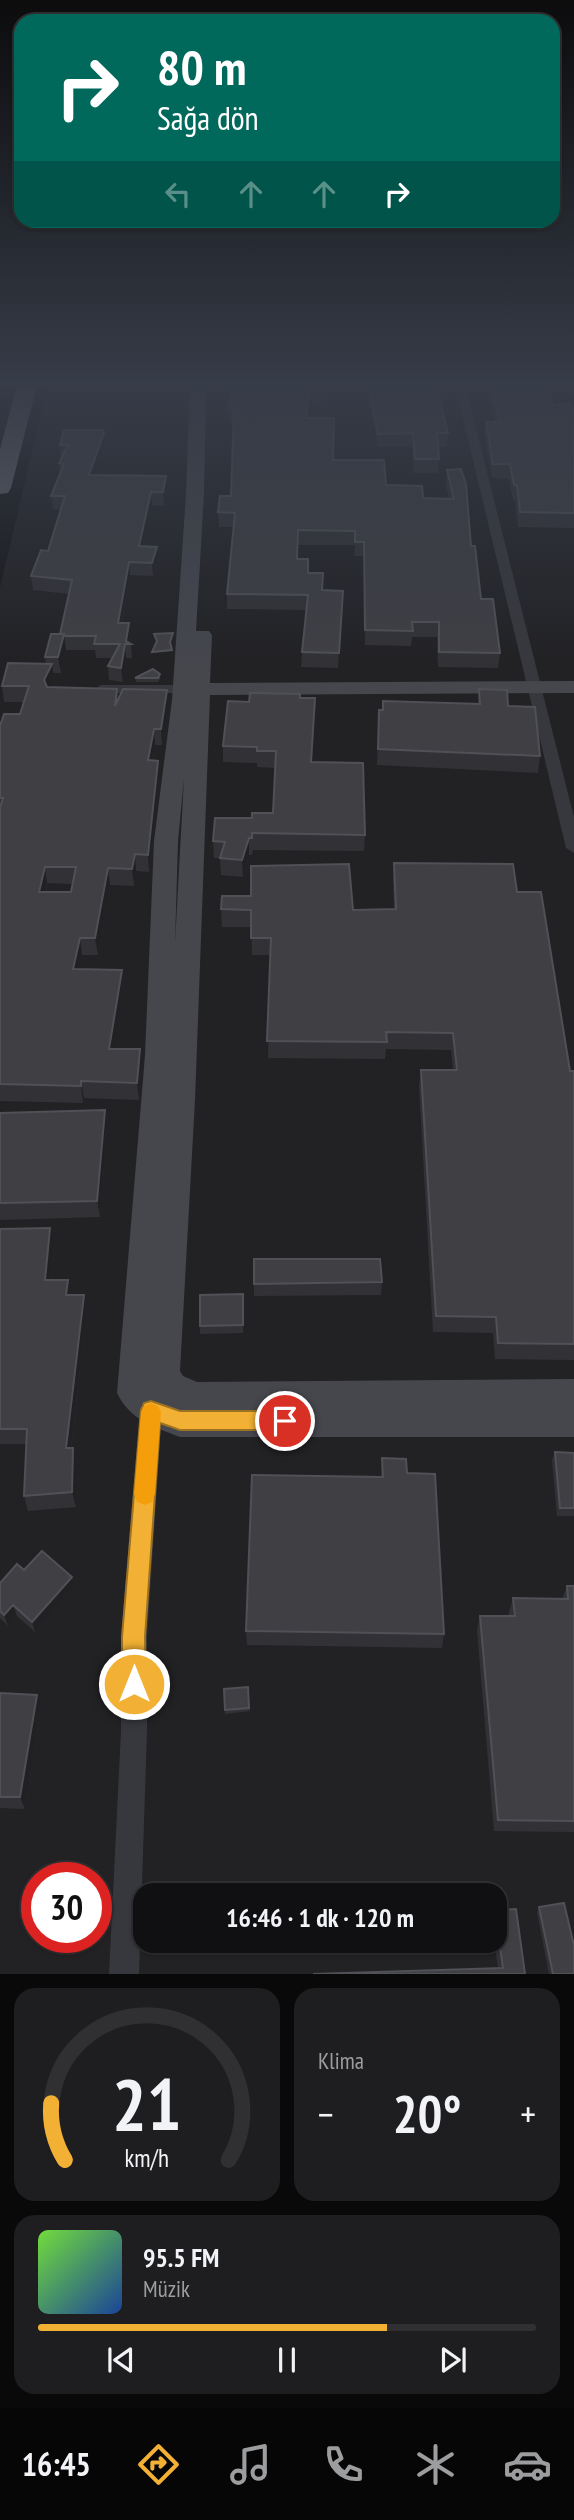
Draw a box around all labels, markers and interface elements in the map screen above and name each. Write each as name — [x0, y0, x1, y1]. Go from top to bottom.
text: 80 m — [157, 35, 246, 99]
icon: right — [42, 42, 133, 133]
text: Sağa dön — [157, 97, 259, 139]
icon: left — [159, 175, 197, 213]
icon: ahead — [232, 175, 270, 213]
icon: ahead — [305, 175, 343, 213]
icon: right — [378, 175, 416, 213]
pin — [255, 1391, 315, 1451]
icon: arrive — [266, 1402, 304, 1440]
position arrow — [97, 1647, 171, 1721]
speed limit sign: 30 — [21, 1862, 112, 1953]
text: 16:46 · 1 dk · 120 m — [226, 1901, 414, 1934]
text: Klima — [318, 2046, 364, 2075]
text: 21 — [112, 2057, 182, 2151]
text: 20° — [393, 2080, 461, 2147]
text: − — [318, 2089, 334, 2138]
text: + — [520, 2089, 536, 2138]
text: km/h — [125, 2142, 169, 2174]
text: 95.5 FM — [143, 2241, 219, 2274]
text: Müzik — [143, 2274, 190, 2303]
icon: previous — [102, 2341, 140, 2379]
icon: pause — [268, 2341, 306, 2379]
icon: next — [434, 2341, 472, 2379]
icon: directions — [134, 2440, 183, 2489]
icon: music — [226, 2440, 275, 2489]
icon: phone — [319, 2440, 368, 2489]
icon: climate — [411, 2440, 460, 2489]
icon: car — [503, 2440, 552, 2489]
text: 16:45 — [22, 2443, 91, 2485]

